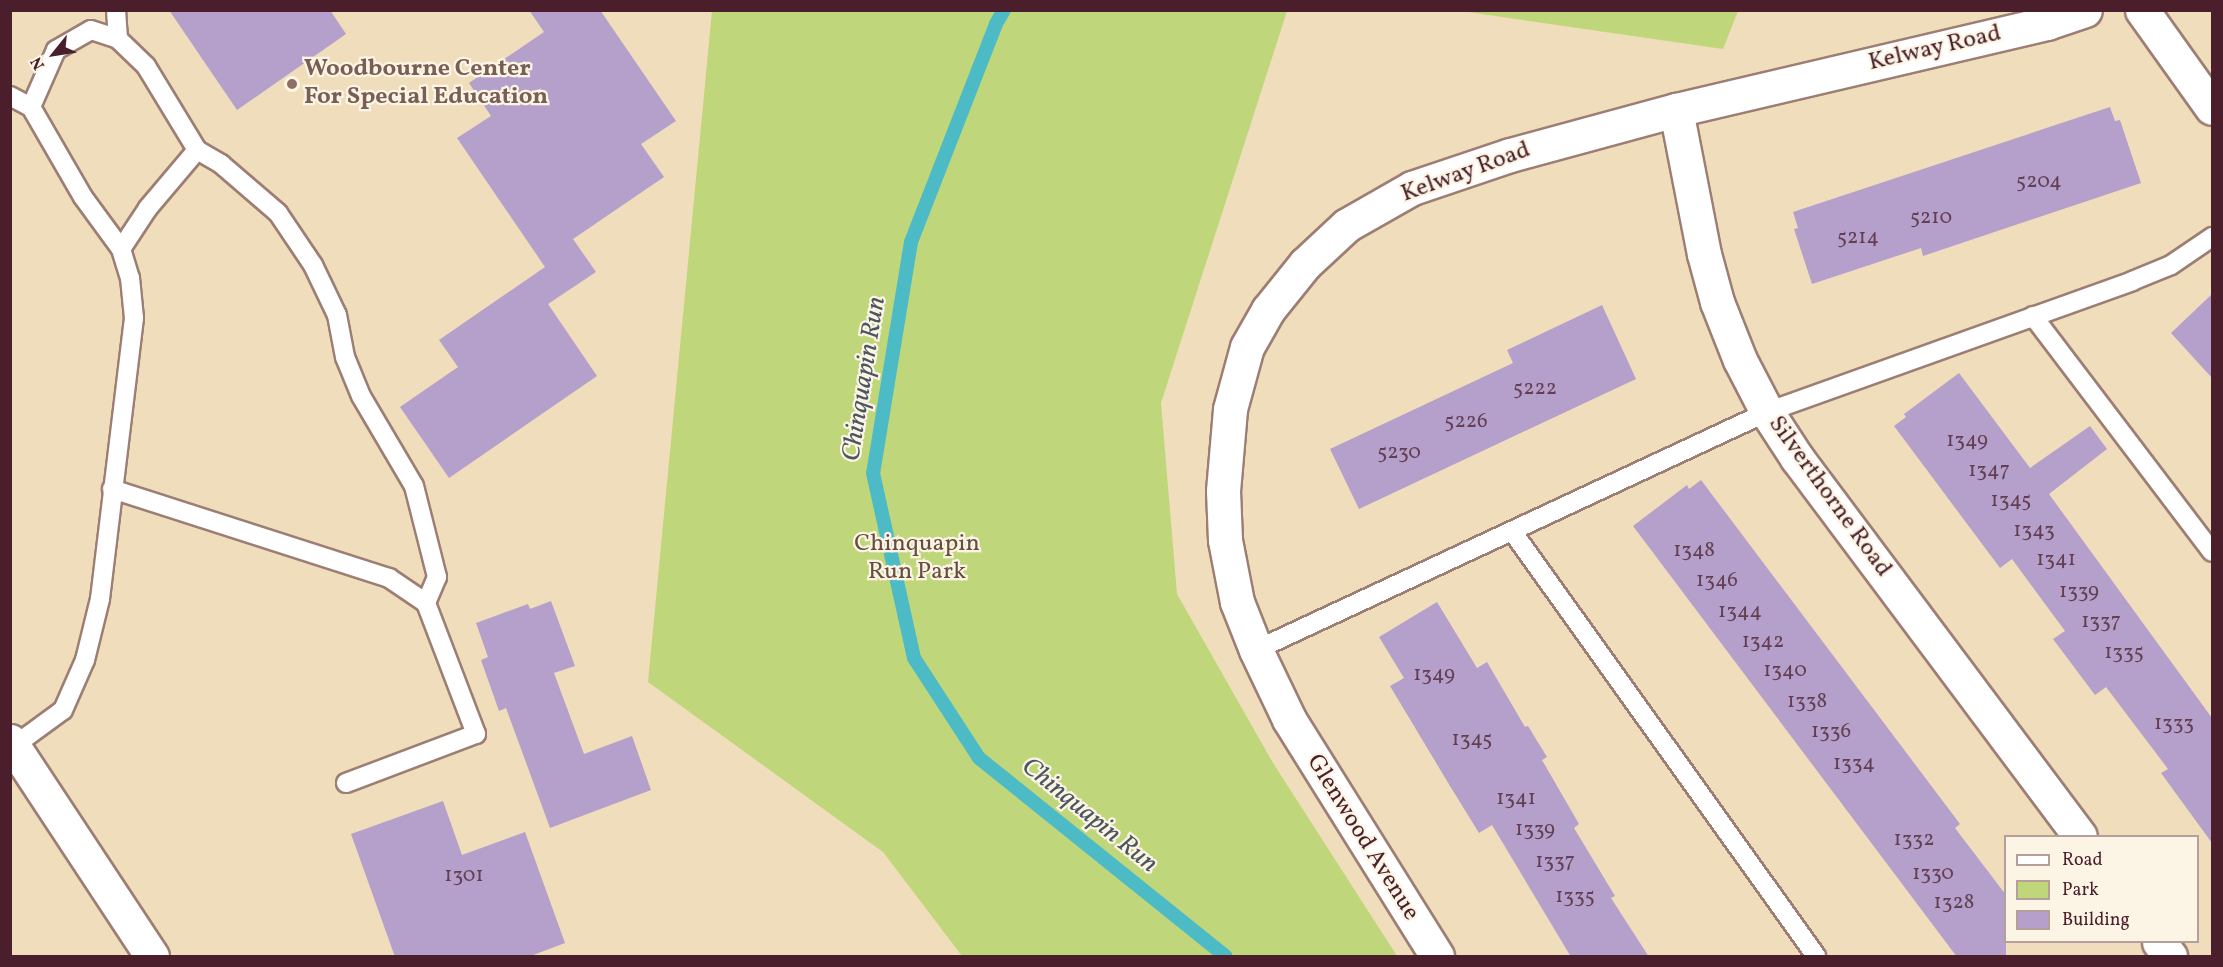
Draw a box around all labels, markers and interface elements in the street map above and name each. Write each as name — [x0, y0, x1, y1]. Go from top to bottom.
street label: Kelway Road — [1866, 20, 2004, 78]
north arrow — [24, 24, 84, 84]
text: N — [26, 52, 51, 74]
place label: Woodbourne Center For Special Education — [304, 56, 548, 112]
marker: Woodbourne Center For Special Education — [285, 77, 299, 91]
street label: Kelway Road — [1397, 136, 1535, 210]
house number: 5204 — [2016, 169, 2062, 195]
house number: 5210 — [1910, 205, 1952, 231]
house number: 5214 — [1837, 225, 1879, 251]
water label: Chinquapin Run — [837, 294, 893, 464]
house number: 5222 — [1513, 376, 1557, 402]
house number: 5226 — [1444, 409, 1488, 435]
street label: Silverthorne Road — [1761, 411, 1897, 583]
house number: 1349 — [1946, 428, 1988, 454]
house number: 5230 — [1377, 440, 1421, 466]
house number: 1347 — [1968, 458, 2010, 484]
house number: 1345 — [1991, 488, 2031, 514]
house number: 1343 — [2013, 518, 2055, 544]
park label: Chinquapin Run Park — [854, 531, 980, 587]
house number: 1348 — [1673, 538, 1715, 564]
house number: 1341 — [2036, 547, 2076, 573]
house number: 1346 — [1696, 568, 1738, 594]
house number: 1339 — [2059, 579, 2099, 605]
house number: 1344 — [1718, 599, 1762, 625]
house number: 1337 — [2081, 609, 2121, 635]
house number: 1342 — [1742, 629, 1784, 655]
house number: 1335 — [2104, 640, 2144, 666]
house number: 1340 — [1763, 658, 1807, 684]
house number: 1349 — [1413, 662, 1455, 688]
house number: 1338 — [1787, 689, 1827, 715]
house number: 1333 — [2154, 711, 2194, 737]
house number: 1336 — [1811, 719, 1851, 745]
house number: 1345 — [1452, 727, 1492, 753]
street label: Glenwood Avenue — [1299, 750, 1425, 926]
house number: 1334 — [1833, 751, 1875, 777]
water label: Chinquapin Run — [1015, 752, 1163, 880]
house number: 1341 — [1496, 786, 1536, 812]
house number: 1339 — [1515, 817, 1555, 843]
house number: 1332 — [1894, 827, 1934, 853]
legend — [2004, 835, 2199, 943]
text: Road — [2062, 848, 2103, 873]
house number: 1337 — [1535, 849, 1575, 875]
house number: 1330 — [1912, 861, 1954, 887]
house number: 1301 — [444, 863, 484, 889]
text: Park — [2062, 878, 2099, 903]
house number: 1335 — [1555, 884, 1595, 910]
house number: 1328 — [1934, 890, 1974, 916]
text: Building — [2062, 908, 2130, 933]

